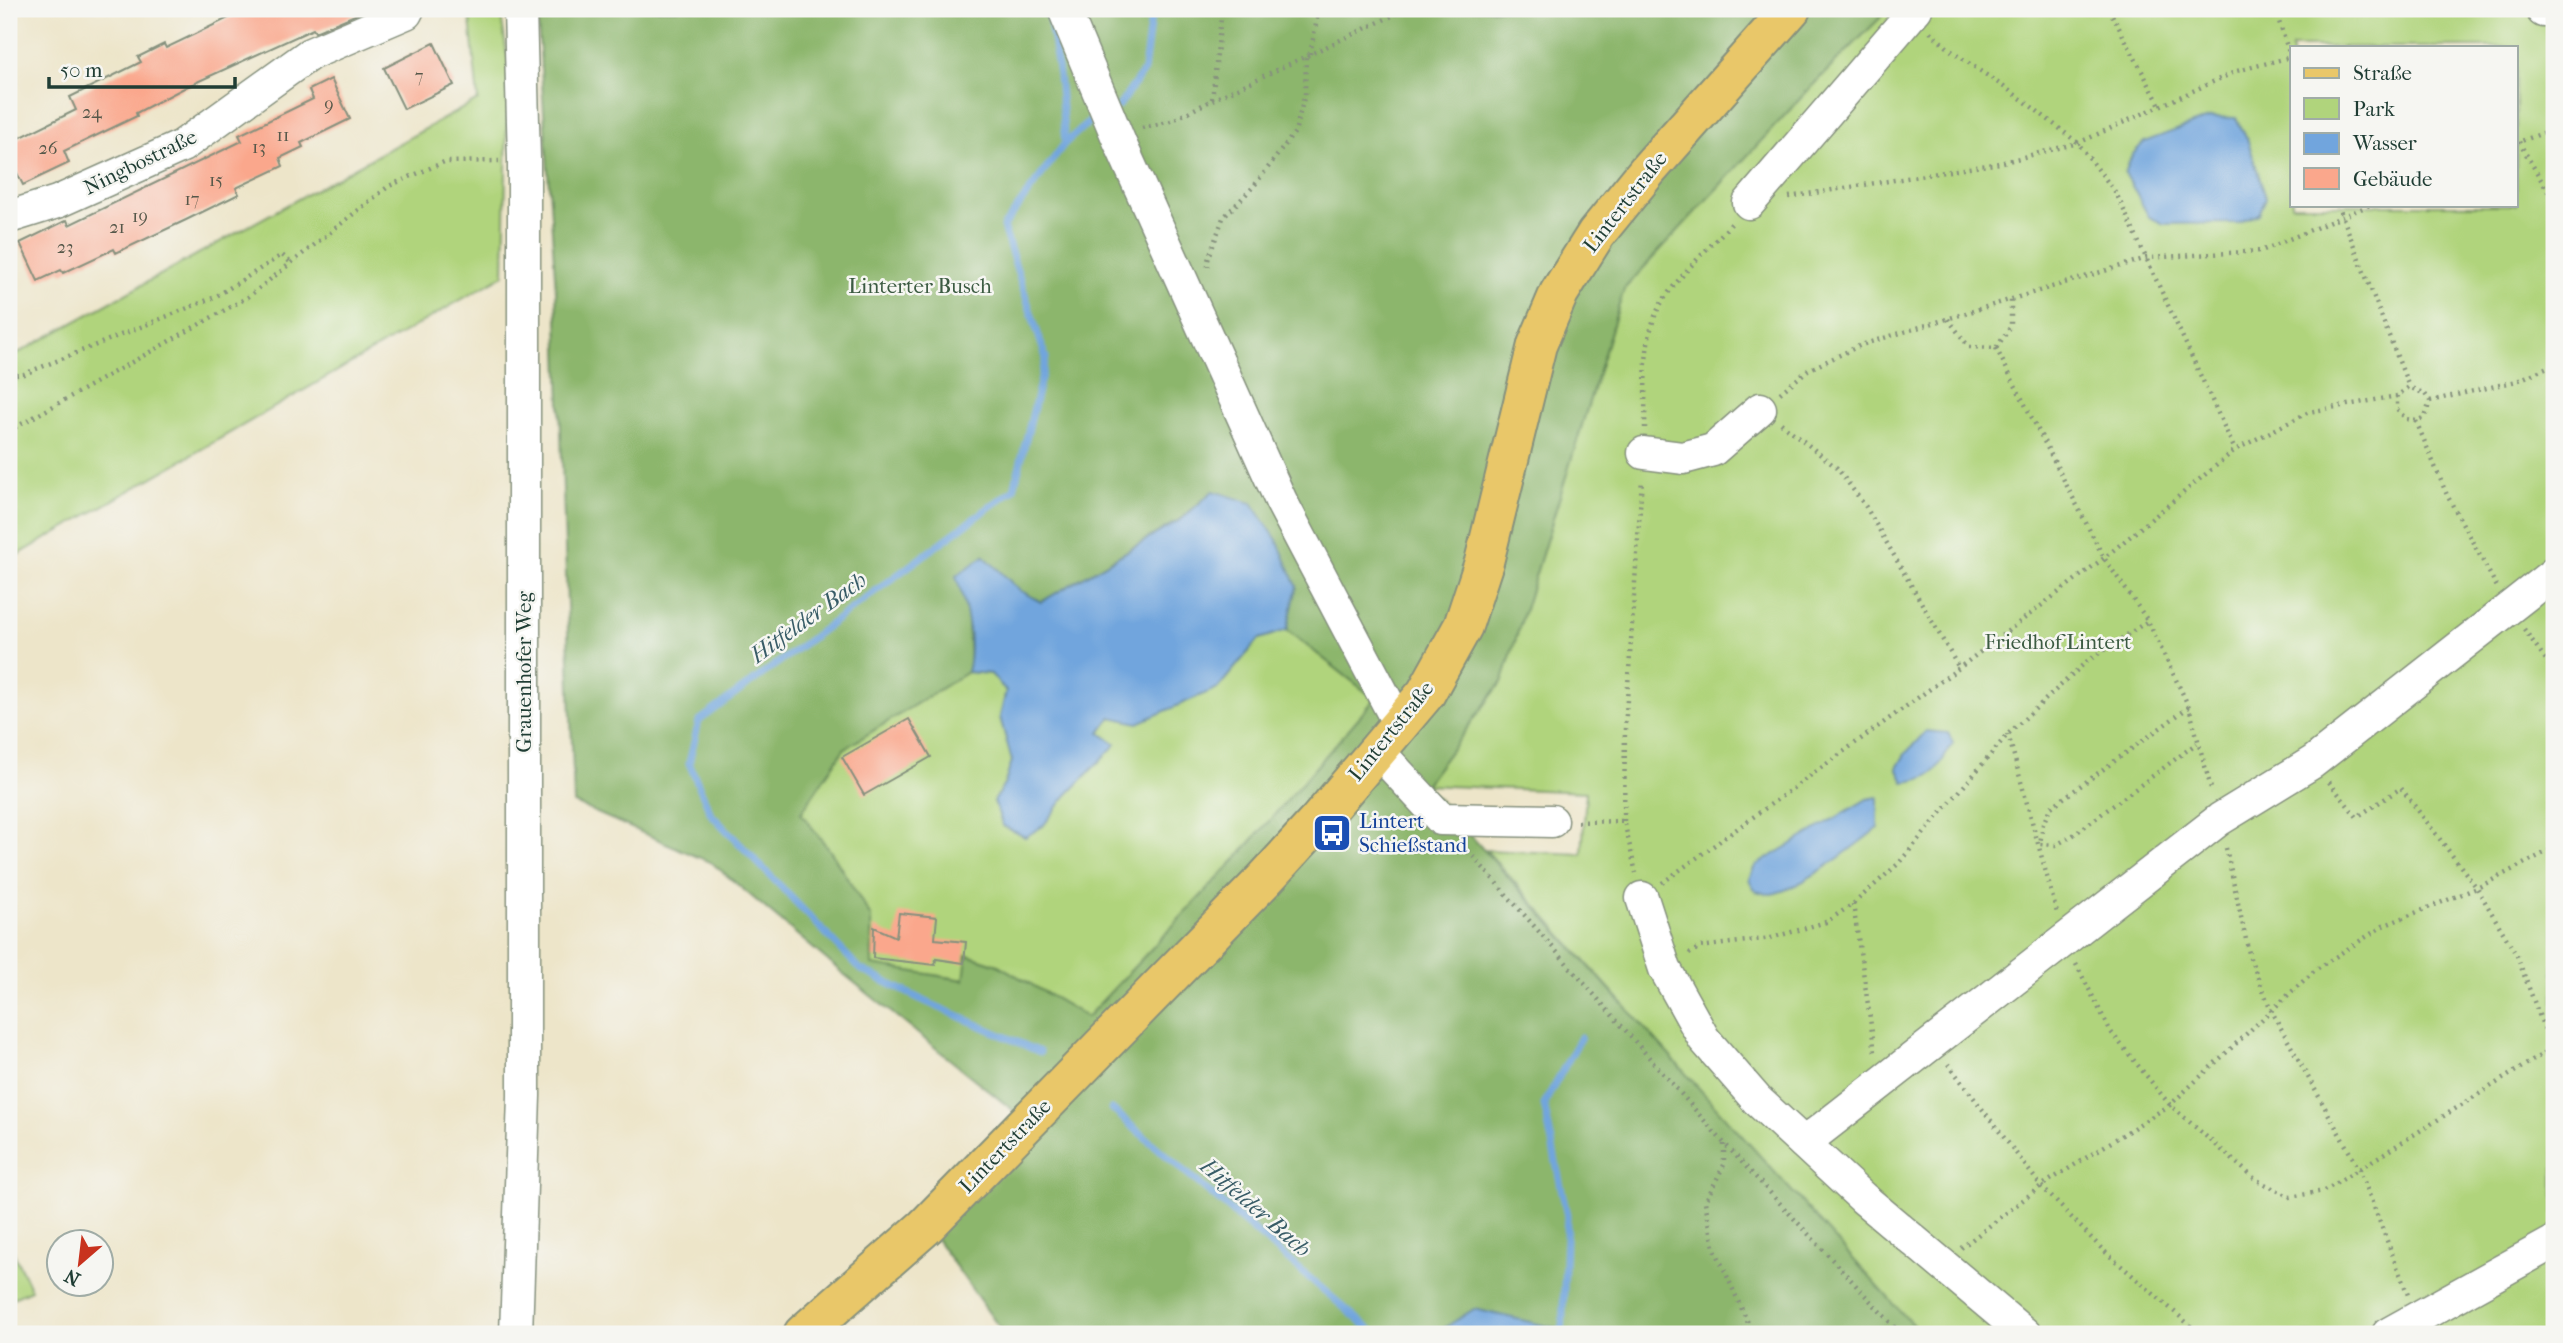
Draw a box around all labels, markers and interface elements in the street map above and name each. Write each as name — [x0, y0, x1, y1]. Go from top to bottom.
scale bar — [49, 46, 234, 90]
legend — [2290, 46, 2518, 206]
text: 50 m — [60, 58, 103, 82]
text: Straße — [2353, 61, 2412, 85]
house number: 7 — [415, 66, 424, 87]
house number: 9 — [324, 94, 334, 115]
text: Park — [2353, 97, 2395, 121]
house number: 24 — [82, 102, 102, 123]
street label: Ningbostraße — [80, 124, 200, 200]
house number: 11 — [277, 125, 289, 146]
text: Wasser — [2352, 131, 2417, 155]
house number: 13 — [252, 137, 266, 158]
house number: 26 — [38, 138, 58, 159]
street label: Lintertstraße — [1578, 147, 1672, 257]
text: Gebäude — [2353, 167, 2433, 191]
house number: 15 — [209, 170, 223, 191]
house number: 17 — [184, 189, 200, 210]
house number: 19 — [132, 206, 148, 227]
house number: 21 — [109, 217, 125, 238]
house number: 23 — [57, 237, 73, 258]
park label: Linterter Busch — [848, 274, 992, 298]
water label: Hitfelder Bach — [744, 566, 872, 669]
street label: Grauenhofer Weg — [512, 591, 536, 753]
park label: Friedhof Lintert — [1985, 630, 2132, 654]
street label: Lintertstraße — [1344, 676, 1438, 786]
place label: Lintert Schießstand — [1359, 809, 1468, 857]
bus stop icon: Lintert Schießstand — [1311, 812, 1353, 854]
street label: Lintertstraße — [954, 1094, 1056, 1198]
water label: Hitfelder Bach — [1194, 1152, 1316, 1263]
north arrow — [46, 1228, 116, 1298]
text: N — [60, 1264, 84, 1290]

